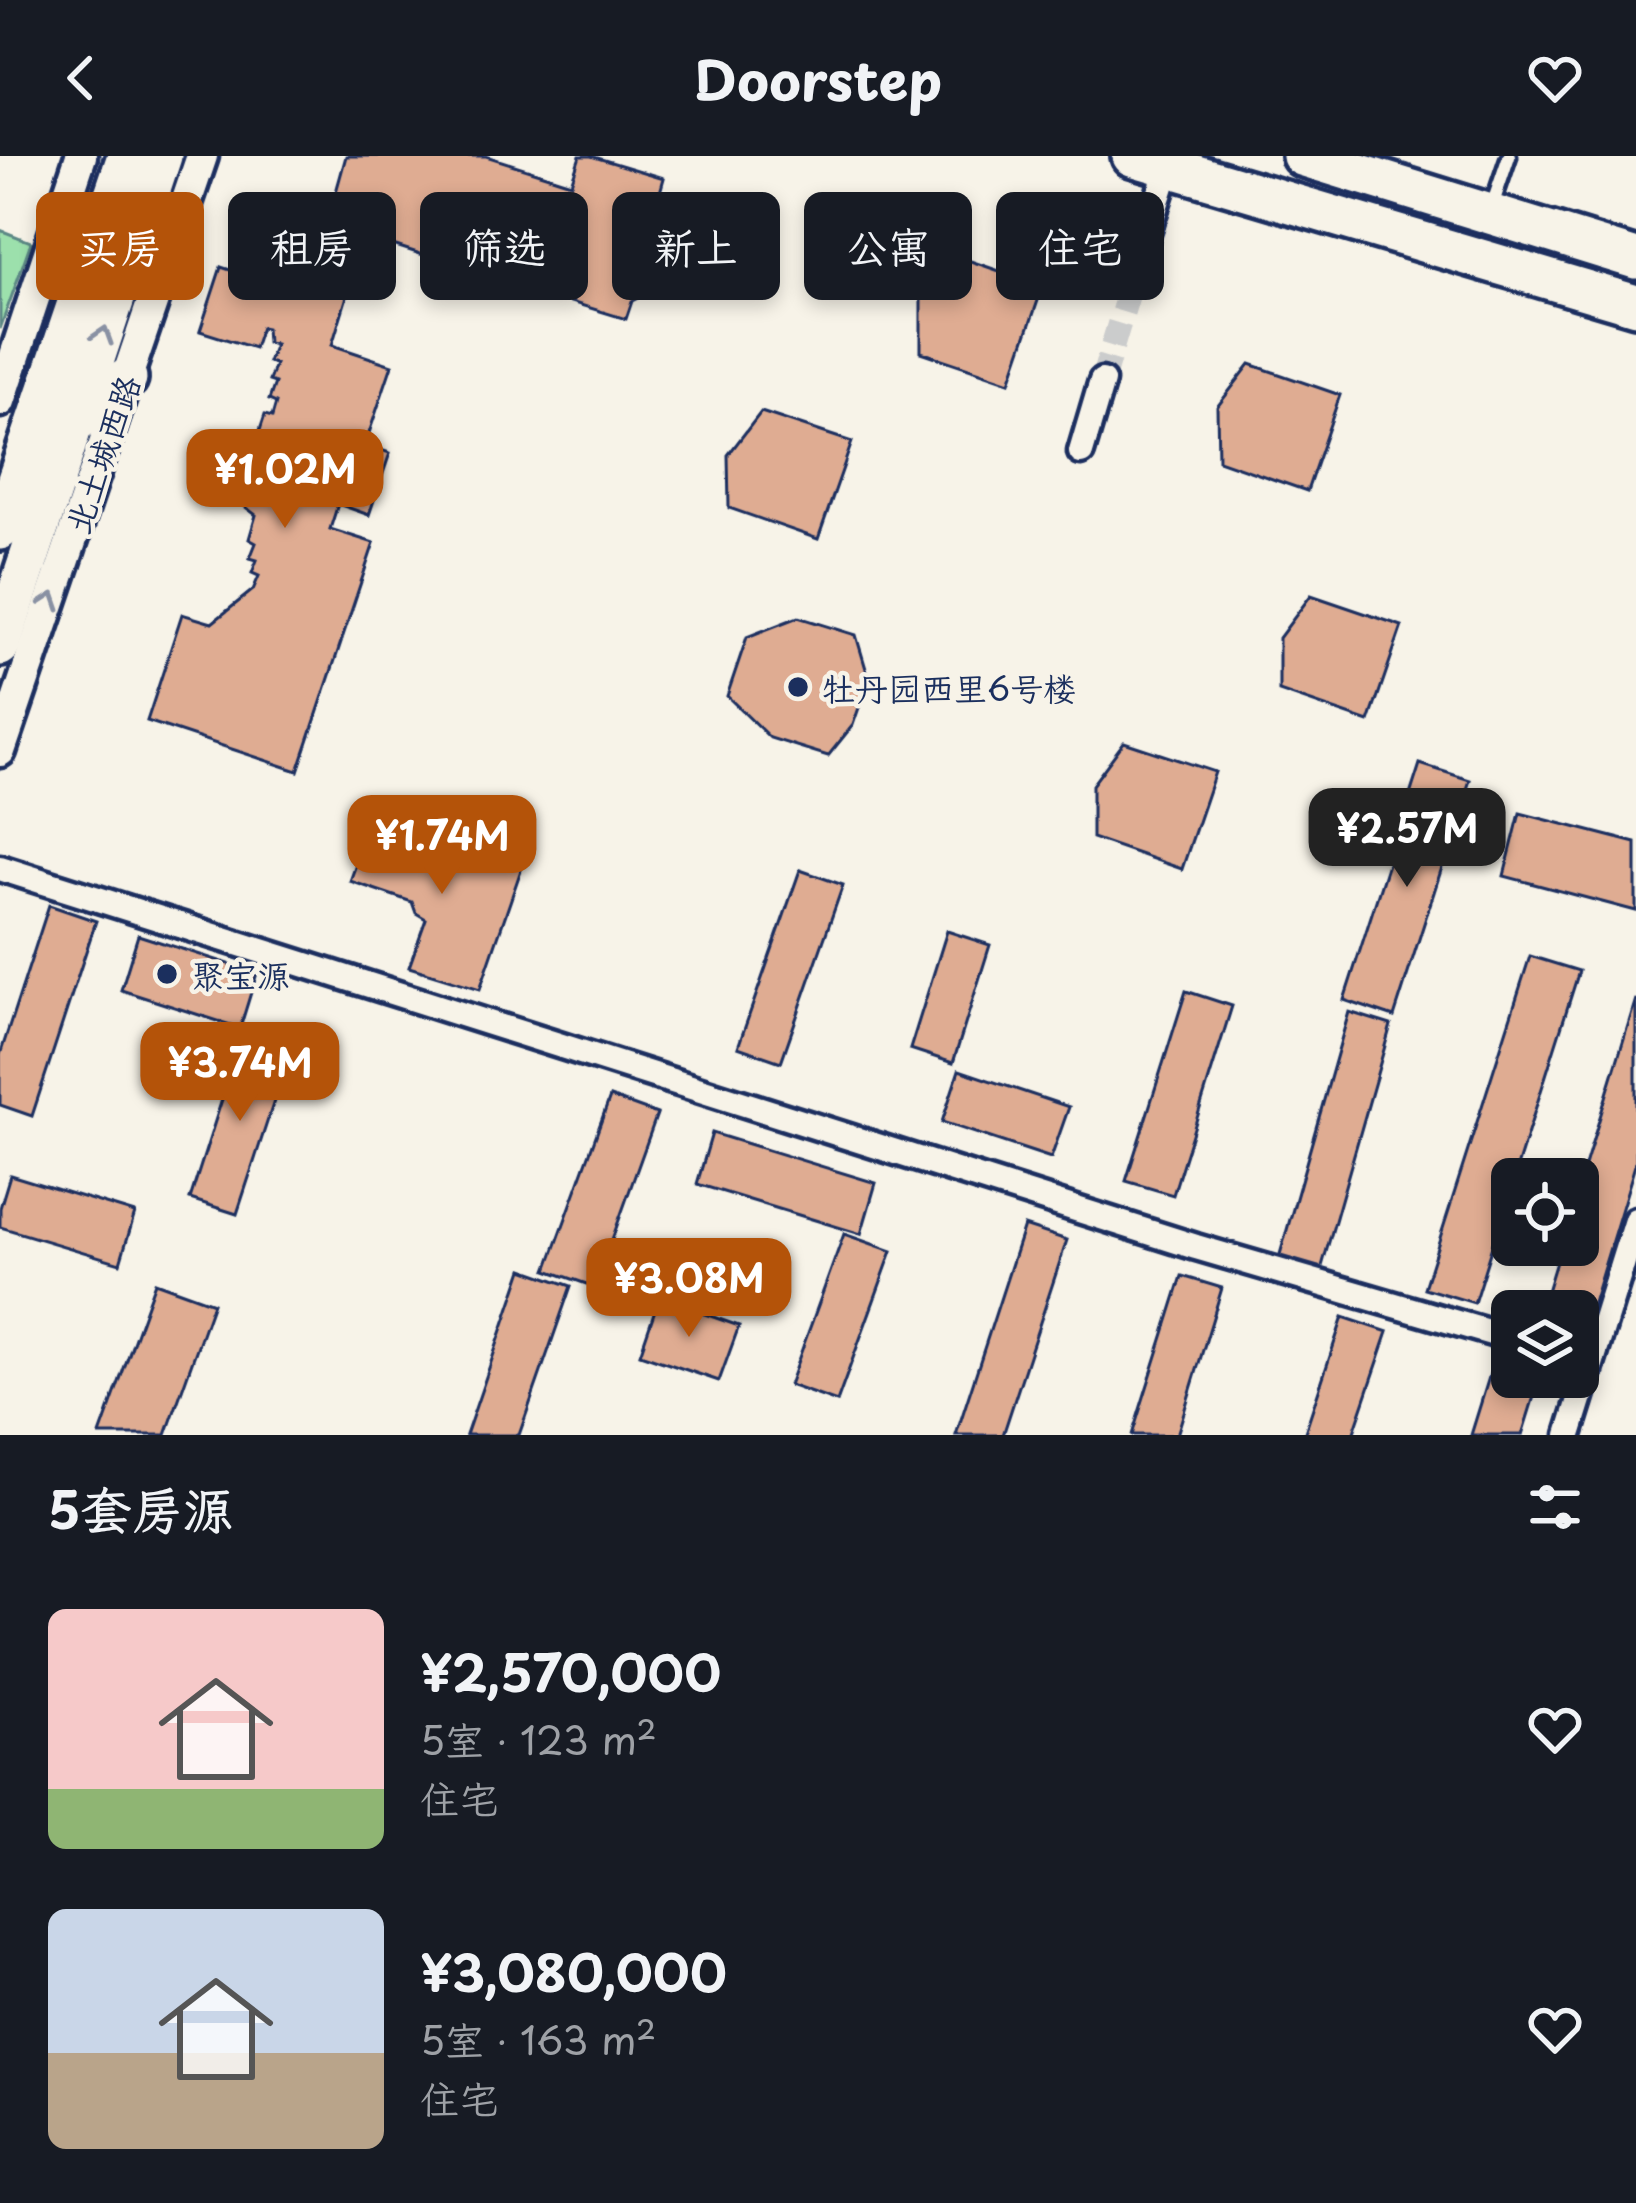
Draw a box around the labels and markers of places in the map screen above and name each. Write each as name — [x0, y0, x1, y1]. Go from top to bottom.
pin: ¥1.02M — [187, 429, 383, 531]
place label: 牡丹园西里6号楼 — [822, 662, 1076, 712]
marker: 牡丹园西里6号楼 — [785, 674, 811, 700]
pin: ¥2.57M — [1309, 788, 1505, 890]
pin: ¥1.74M — [344, 795, 540, 897]
place label: 聚宝源 — [191, 949, 290, 999]
marker: 聚宝源 — [154, 961, 180, 987]
pin: ¥3.74M — [142, 1022, 338, 1124]
pin: ¥3.08M — [591, 1238, 787, 1340]

